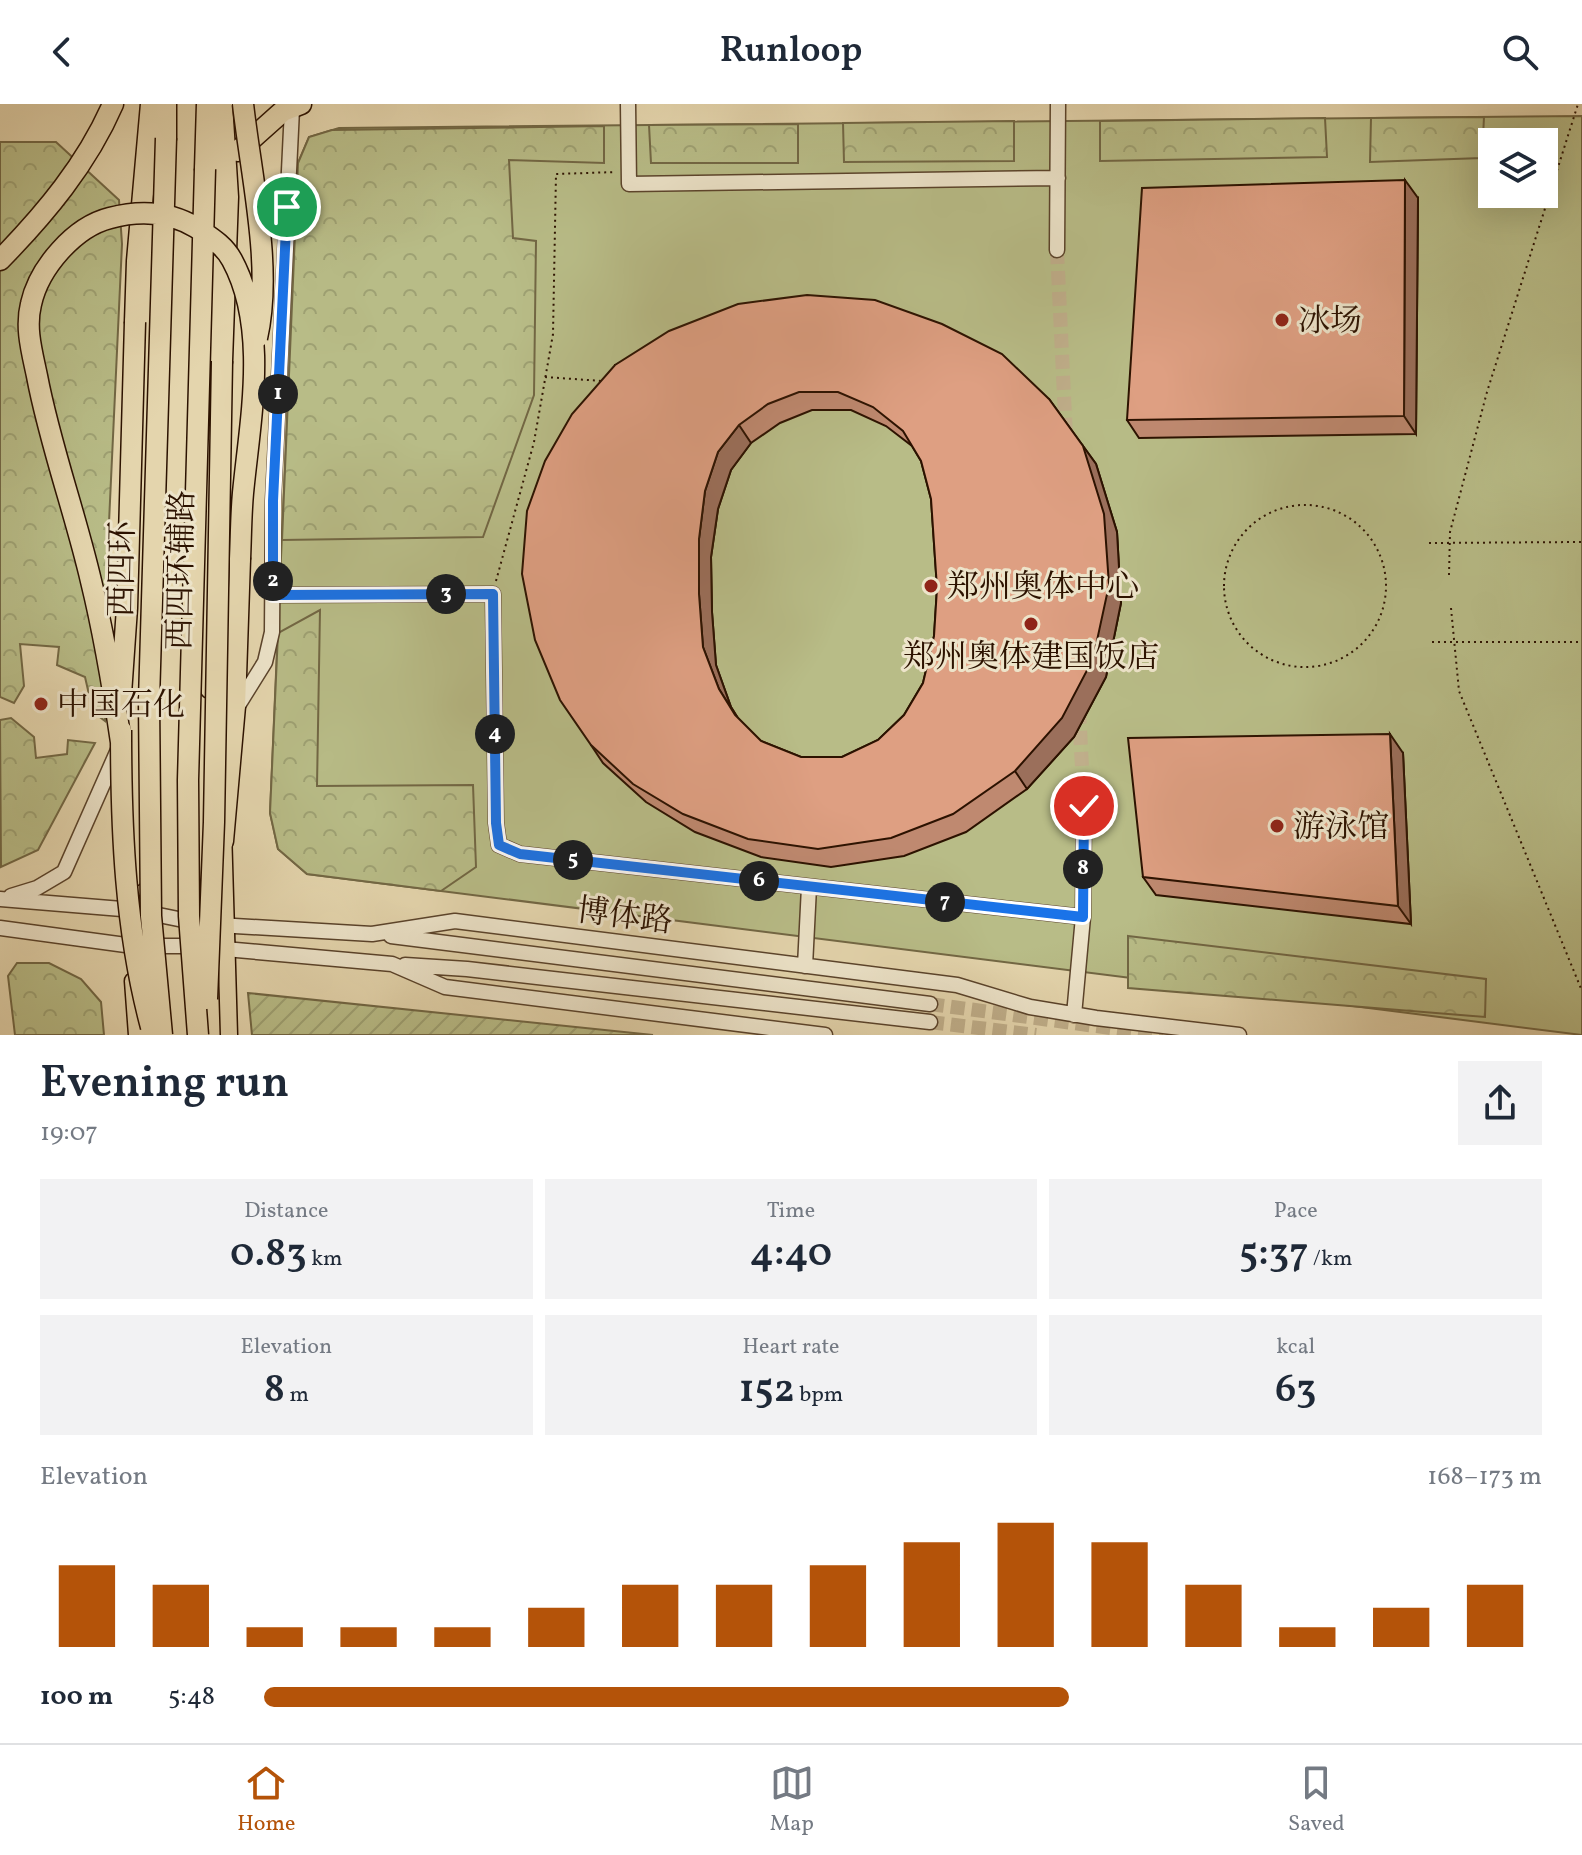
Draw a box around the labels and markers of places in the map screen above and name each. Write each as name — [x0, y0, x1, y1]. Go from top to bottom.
pin — [253, 173, 321, 241]
place label: 冰场 — [1298, 301, 1362, 345]
marker: 冰场 — [1273, 311, 1291, 329]
pin: 1 — [258, 374, 298, 414]
pin: 2 — [253, 561, 293, 601]
place label: 郑州奥体中心 — [947, 567, 1139, 611]
pin: 3 — [426, 574, 466, 614]
marker: 郑州奥体中心 — [922, 577, 940, 595]
marker: 郑州奥体建国饭店 — [1022, 615, 1040, 633]
place label: 郑州奥体建国饭店 — [903, 637, 1159, 681]
place label: 中国石化 — [57, 685, 185, 729]
marker: 中国石化 — [32, 695, 50, 713]
pin: 4 — [475, 714, 515, 754]
pin — [1050, 772, 1118, 840]
place label: 游泳馆 — [1293, 807, 1389, 851]
marker: 游泳馆 — [1268, 817, 1286, 835]
pin: 5 — [553, 840, 593, 880]
pin: 8 — [1063, 849, 1103, 889]
pin: 6 — [739, 861, 779, 901]
pin: 7 — [925, 882, 965, 922]

